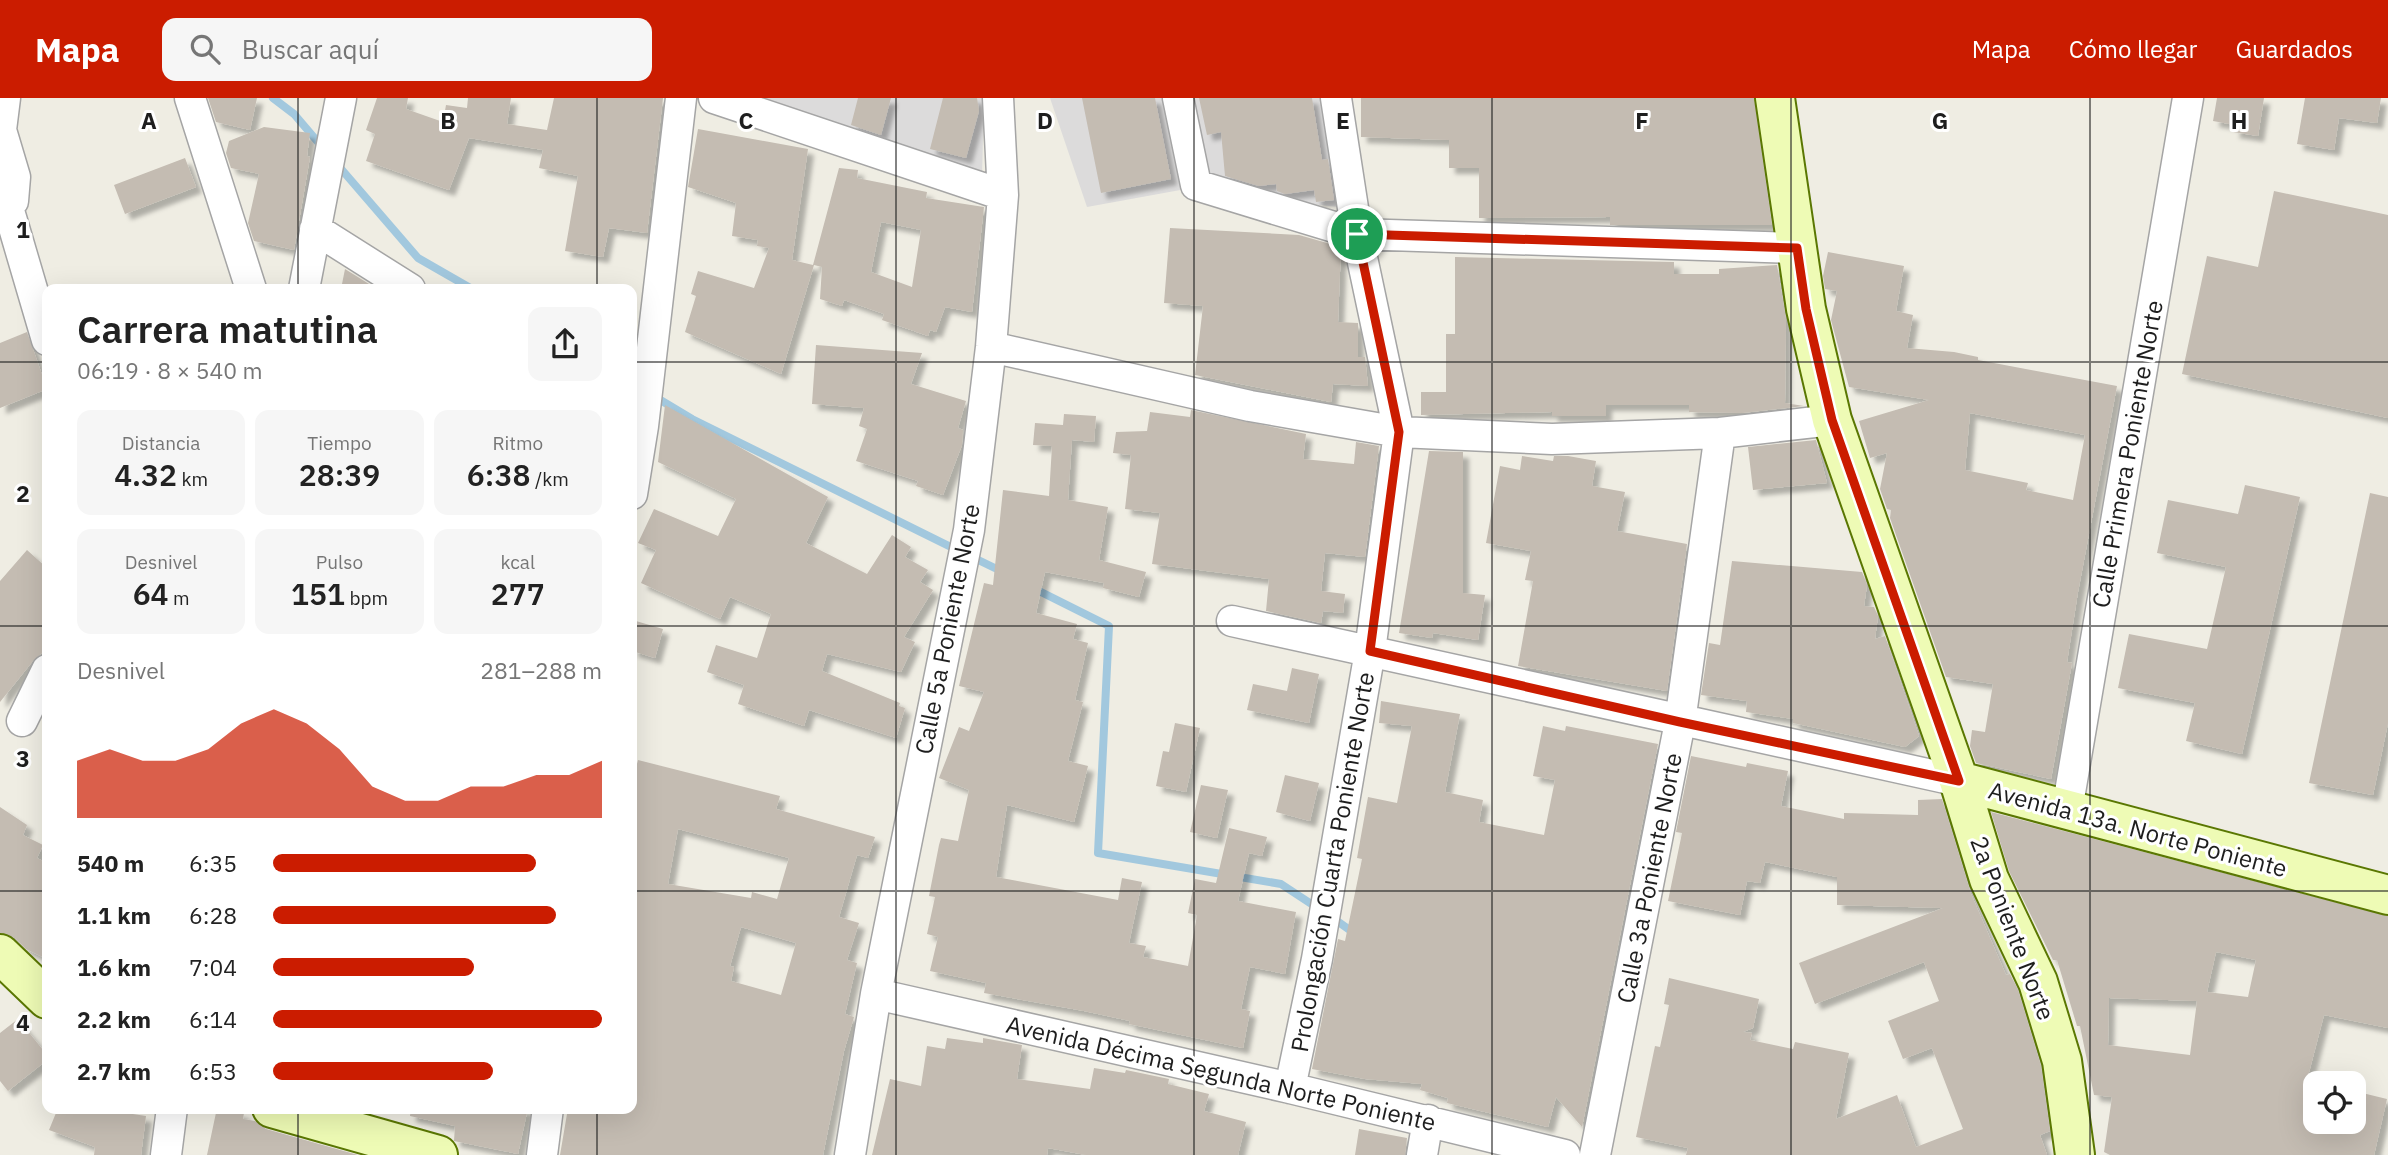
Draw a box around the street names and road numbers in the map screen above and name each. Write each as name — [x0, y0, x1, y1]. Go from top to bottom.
street label: Calle Primera Poniente Norte — [2084, 298, 2170, 610]
street label: Calle 5a Poniente Norte — [907, 501, 987, 757]
street label: Prolongación Cuarta Poniente Norte — [1283, 669, 1381, 1055]
street label: Calle 3a Poniente Norte — [1609, 750, 1689, 1006]
street label: Avenida 13a. Norte Poniente — [1985, 774, 2291, 884]
street label: 2a Poniente Norte — [1963, 831, 2063, 1025]
street label: Avenida Décima Segunda Norte Poniente — [1003, 1008, 1439, 1138]

